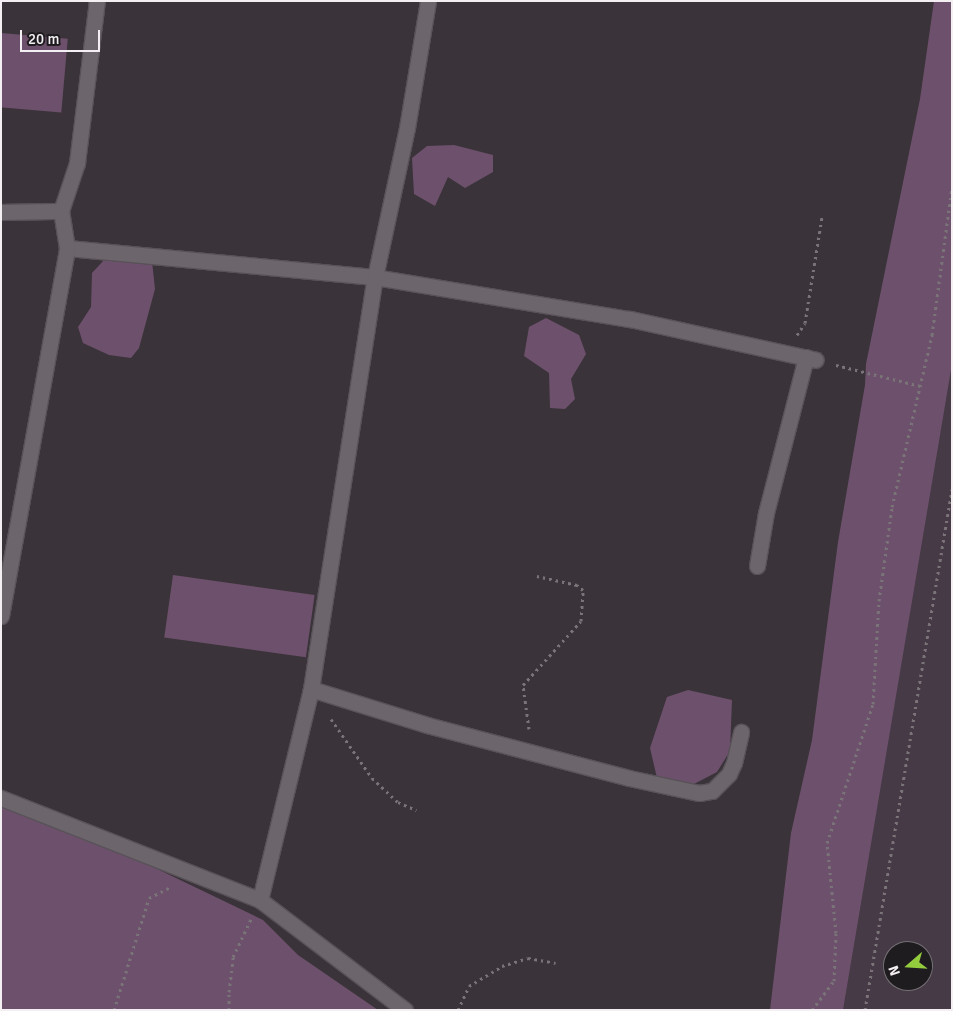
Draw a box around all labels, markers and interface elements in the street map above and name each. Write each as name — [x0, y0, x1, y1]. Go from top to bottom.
scale bar — [22, 20, 102, 52]
text: 20 m — [28, 30, 59, 48]
north arrow — [883, 941, 933, 991]
text: N — [885, 963, 904, 978]

